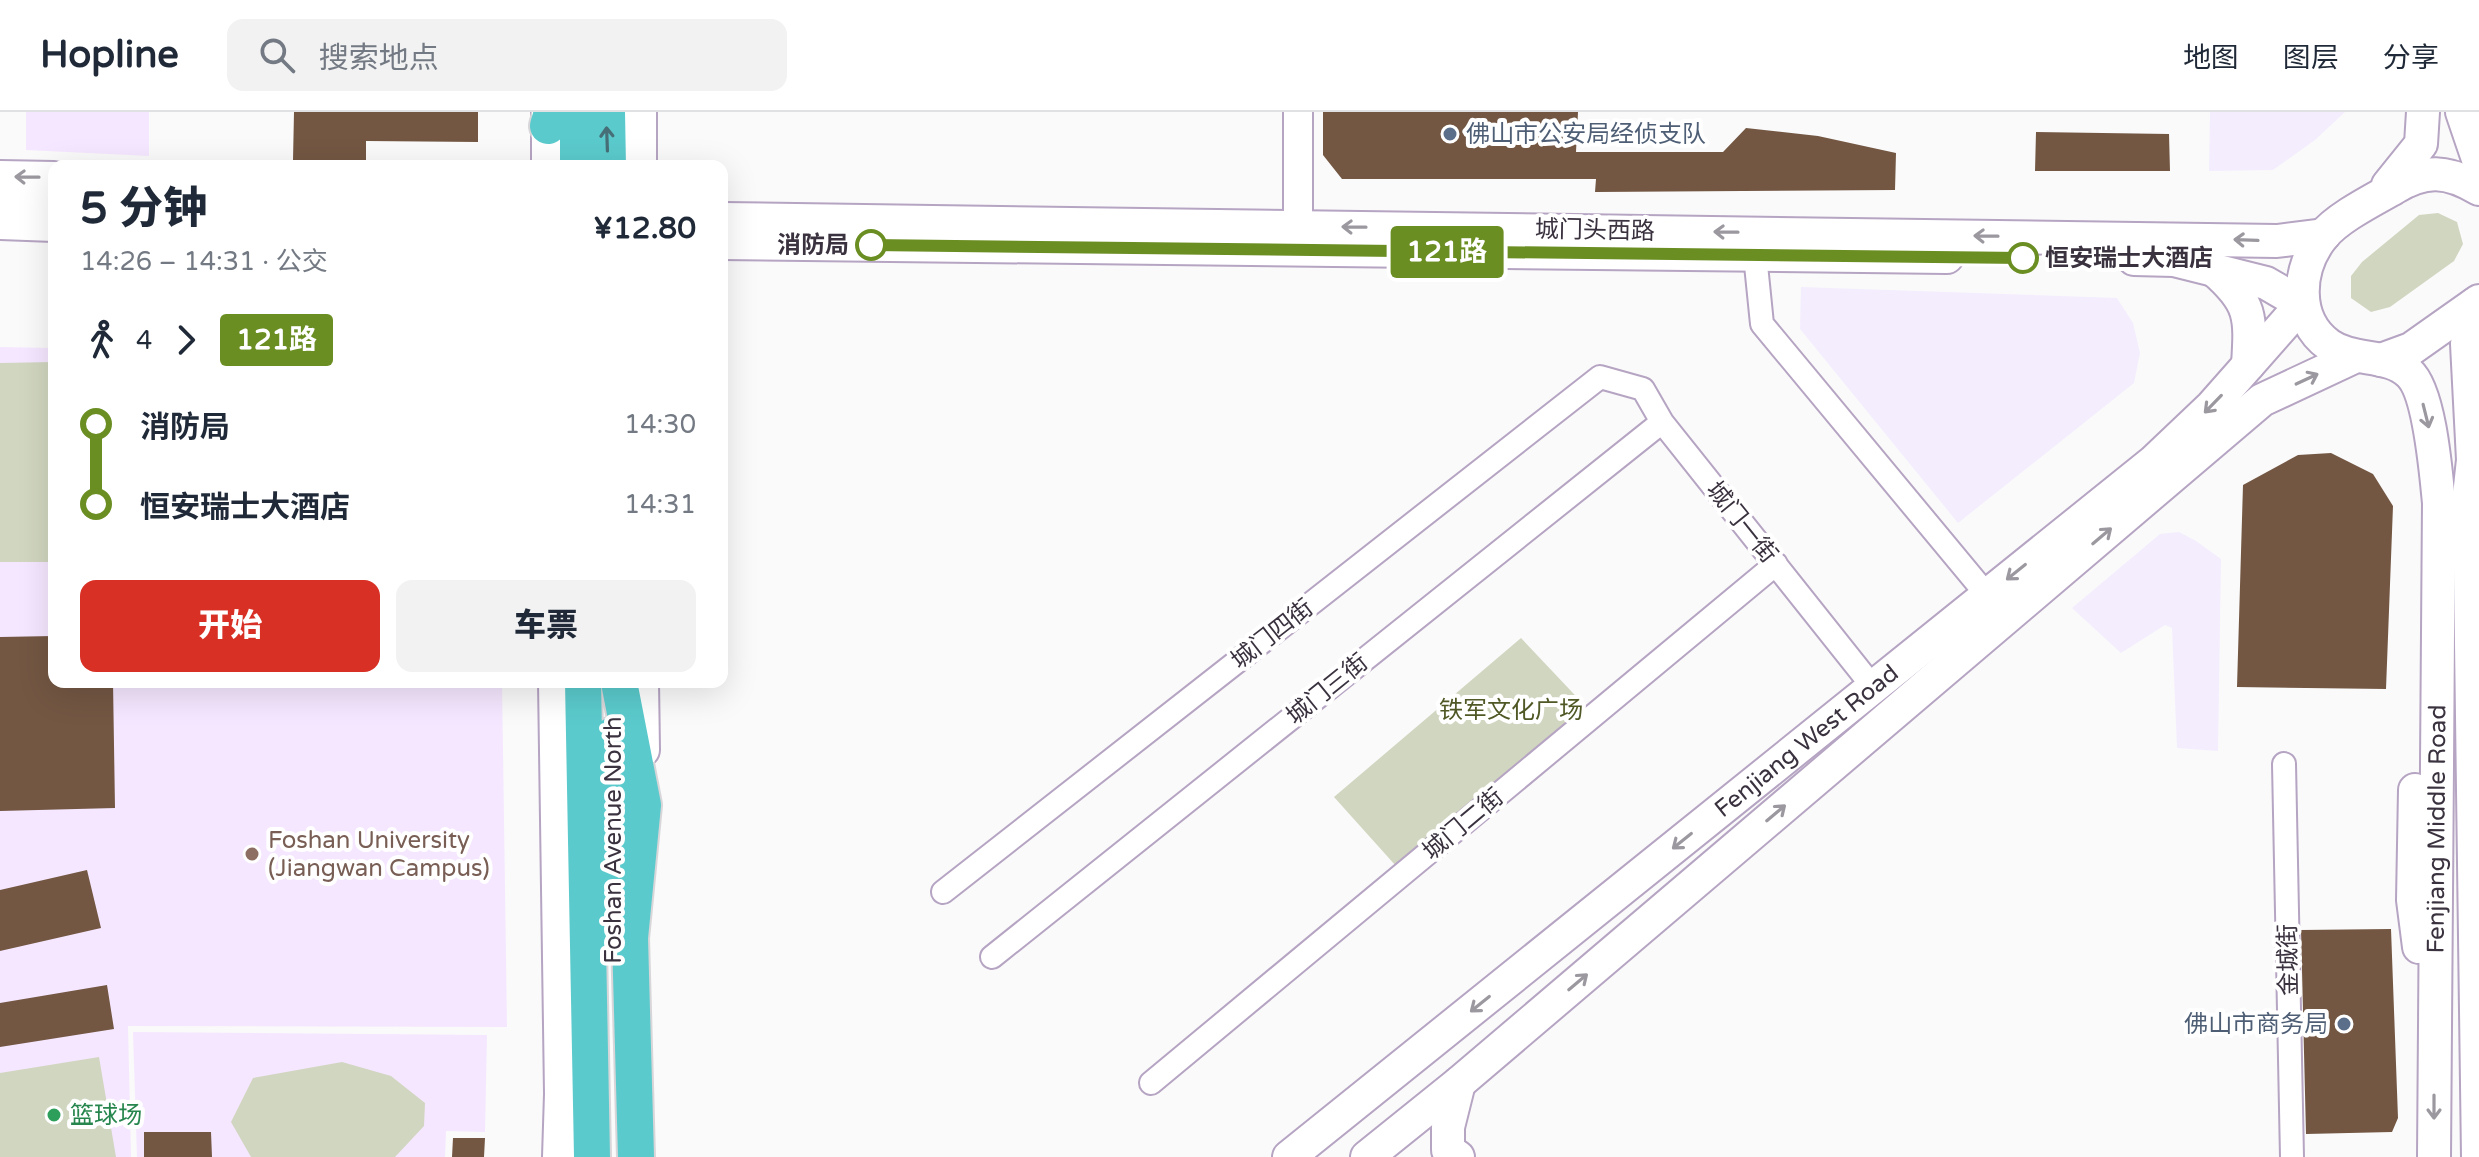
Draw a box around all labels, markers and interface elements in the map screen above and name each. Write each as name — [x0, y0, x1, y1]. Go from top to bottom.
search box — [227, 19, 787, 91]
text: Hopline — [40, 32, 179, 78]
icon: search — [255, 33, 299, 77]
text: 搜索地点 — [319, 40, 439, 77]
text: 地图 — [2183, 41, 2239, 75]
text: 图层 — [2283, 41, 2339, 75]
text: 分享 — [2383, 41, 2439, 75]
place label: 佛山市公安局经侦支队 — [1466, 120, 1706, 149]
marker: 佛山市公安局经侦支队 — [1441, 125, 1459, 143]
one-way arrow — [600, 126, 615, 153]
one-way arrow — [14, 170, 41, 185]
text: 5 分钟 — [80, 183, 207, 236]
text: ¥12.80 — [593, 210, 696, 247]
street label: 城门头西路 — [1535, 215, 1655, 246]
one-way arrow — [1341, 219, 1368, 235]
one-way arrow — [1713, 224, 1740, 240]
line badge: 121路 — [1391, 226, 1503, 278]
one-way arrow — [1973, 228, 2000, 243]
marker: 消防局 — [856, 230, 886, 260]
place label: 消防局 — [777, 231, 849, 260]
one-way arrow — [2233, 233, 2260, 248]
text: 121路 — [1407, 235, 1487, 269]
marker: 恒安瑞士大酒店 — [2008, 243, 2038, 273]
place label: 恒安瑞士大酒店 — [2045, 244, 2213, 273]
text: 14:26 – 14:31 · 公交 — [80, 246, 328, 277]
icon: walk — [80, 318, 124, 362]
icon: forward — [164, 318, 208, 362]
text: 121路 — [236, 323, 317, 357]
text: 4 — [136, 325, 152, 356]
one-way arrow — [2295, 371, 2319, 386]
one-way arrow — [2204, 394, 2223, 414]
one-way arrow — [2419, 403, 2434, 428]
text: 消防局 — [140, 409, 230, 446]
text: 14:30 — [624, 409, 696, 440]
street label: 城门一街 — [1700, 476, 1783, 569]
text: 恒安瑞士大酒店 — [140, 489, 350, 526]
text: 14:31 — [624, 489, 696, 520]
one-way arrow — [2091, 527, 2111, 545]
one-way arrow — [2006, 564, 2027, 581]
button: 开始 — [80, 580, 380, 672]
button: 车票 — [396, 580, 696, 672]
street label: 城门四街 — [1226, 593, 1319, 675]
street label: 城门三街 — [1281, 648, 1374, 731]
street label: Fenjiang West Road — [1709, 659, 1904, 824]
park label: 铁军文化广场 — [1439, 696, 1583, 725]
street label: Fenjiang Middle Road — [2422, 704, 2452, 954]
street label: Foshan Avenue North — [599, 716, 628, 964]
street label: 城门二街 — [1417, 782, 1509, 866]
one-way arrow — [1765, 804, 1785, 822]
place label: Foshan University (Jiangwan Campus) — [268, 826, 490, 883]
one-way arrow — [1672, 832, 1693, 850]
marker: Foshan University (Jiangwan Campus) — [243, 845, 261, 863]
street label: 金城街 — [2273, 924, 2304, 996]
one-way arrow — [1567, 973, 1587, 991]
one-way arrow — [1470, 995, 1491, 1013]
place label: 佛山市商务局 — [2184, 1010, 2328, 1039]
marker: 佛山市商务局 — [2335, 1015, 2353, 1033]
one-way arrow — [2426, 1093, 2442, 1120]
place label: 篮球场 — [70, 1101, 142, 1130]
marker: 篮球场 — [45, 1106, 63, 1124]

